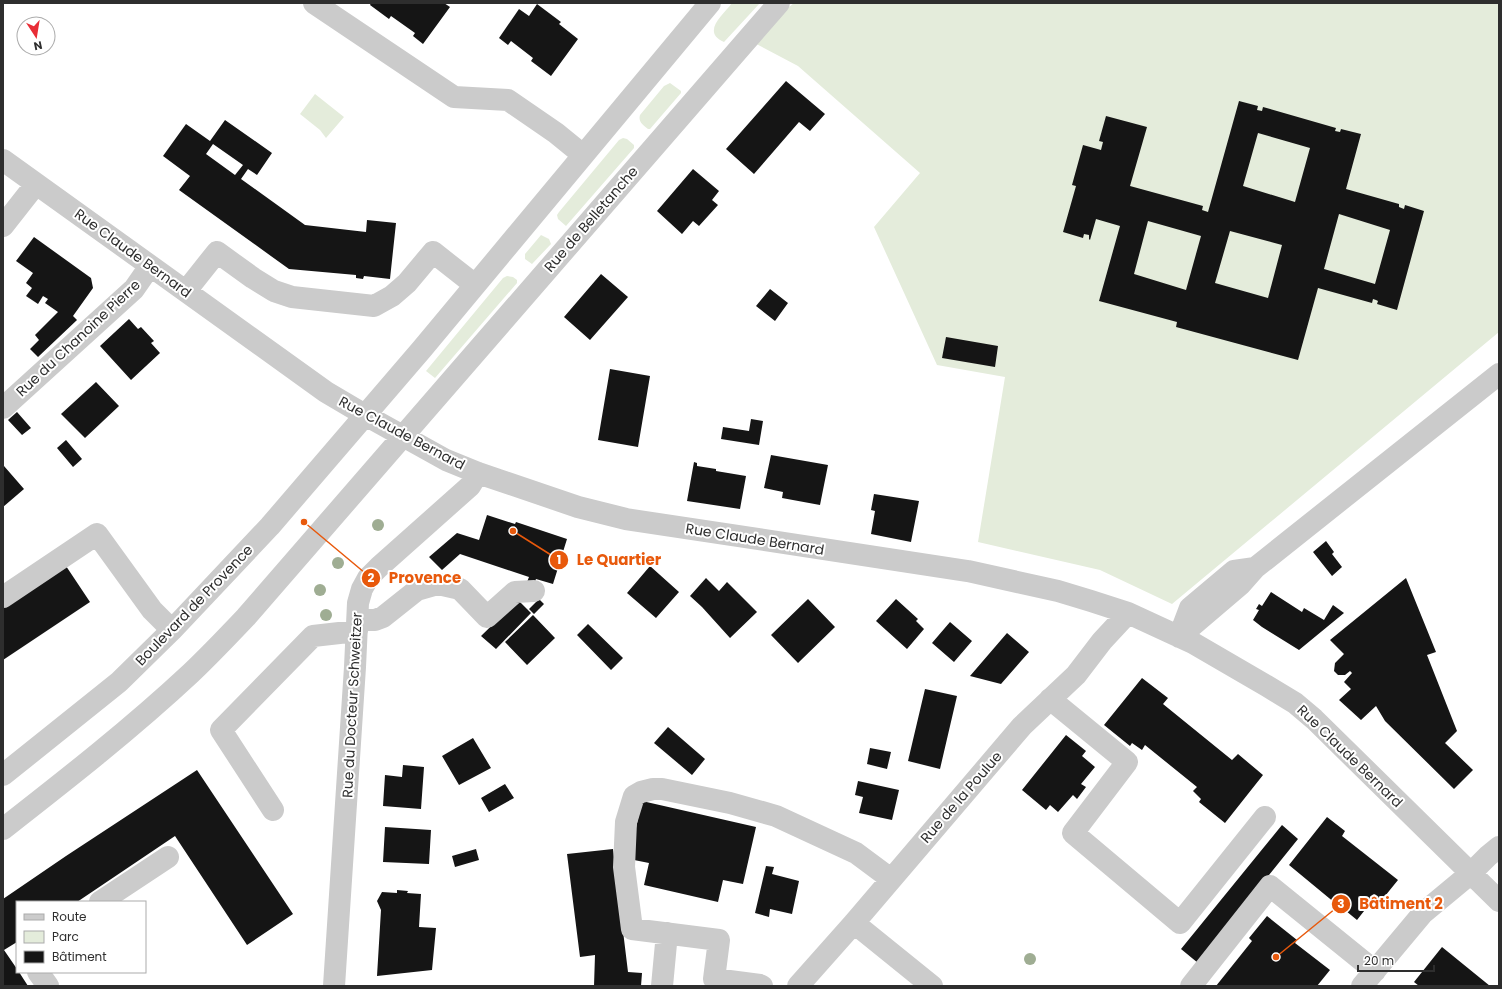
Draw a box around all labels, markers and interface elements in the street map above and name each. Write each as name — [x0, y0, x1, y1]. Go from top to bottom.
north arrow — [16, 16, 56, 56]
text: N — [32, 37, 44, 54]
street label: Rue de Belletanche — [539, 162, 643, 276]
street label: Rue Claude Bernard — [70, 204, 196, 302]
street label: Rue du Chanoine Pierre — [11, 275, 145, 401]
street label: Rue Claude Bernard — [335, 391, 469, 475]
street label: Rue Claude Bernard — [684, 518, 826, 560]
street label: Boulevard de Provence — [131, 540, 257, 670]
callout: Le Quartier — [549, 546, 669, 573]
text: Le Quartier — [577, 549, 662, 570]
text: 1 — [557, 551, 561, 568]
callout: Provence — [361, 564, 469, 591]
text: Provence — [389, 567, 461, 588]
text: 2 — [368, 569, 375, 586]
street label: Rue du Docteur Schweitzer — [337, 612, 367, 798]
street label: Rue Claude Bernard — [1293, 700, 1407, 812]
street label: Rue de la Poulue — [916, 747, 1007, 847]
callout: Bâtiment 2 — [1331, 890, 1450, 917]
text: Bâtiment 2 — [1359, 893, 1443, 914]
text: 3 — [1337, 895, 1345, 912]
legend — [16, 901, 146, 973]
text: Route — [52, 908, 86, 925]
text: Parc — [52, 928, 79, 945]
scale bar — [1358, 947, 1434, 973]
text: Bâtiment — [52, 948, 107, 965]
text: 20 m — [1364, 952, 1394, 969]

